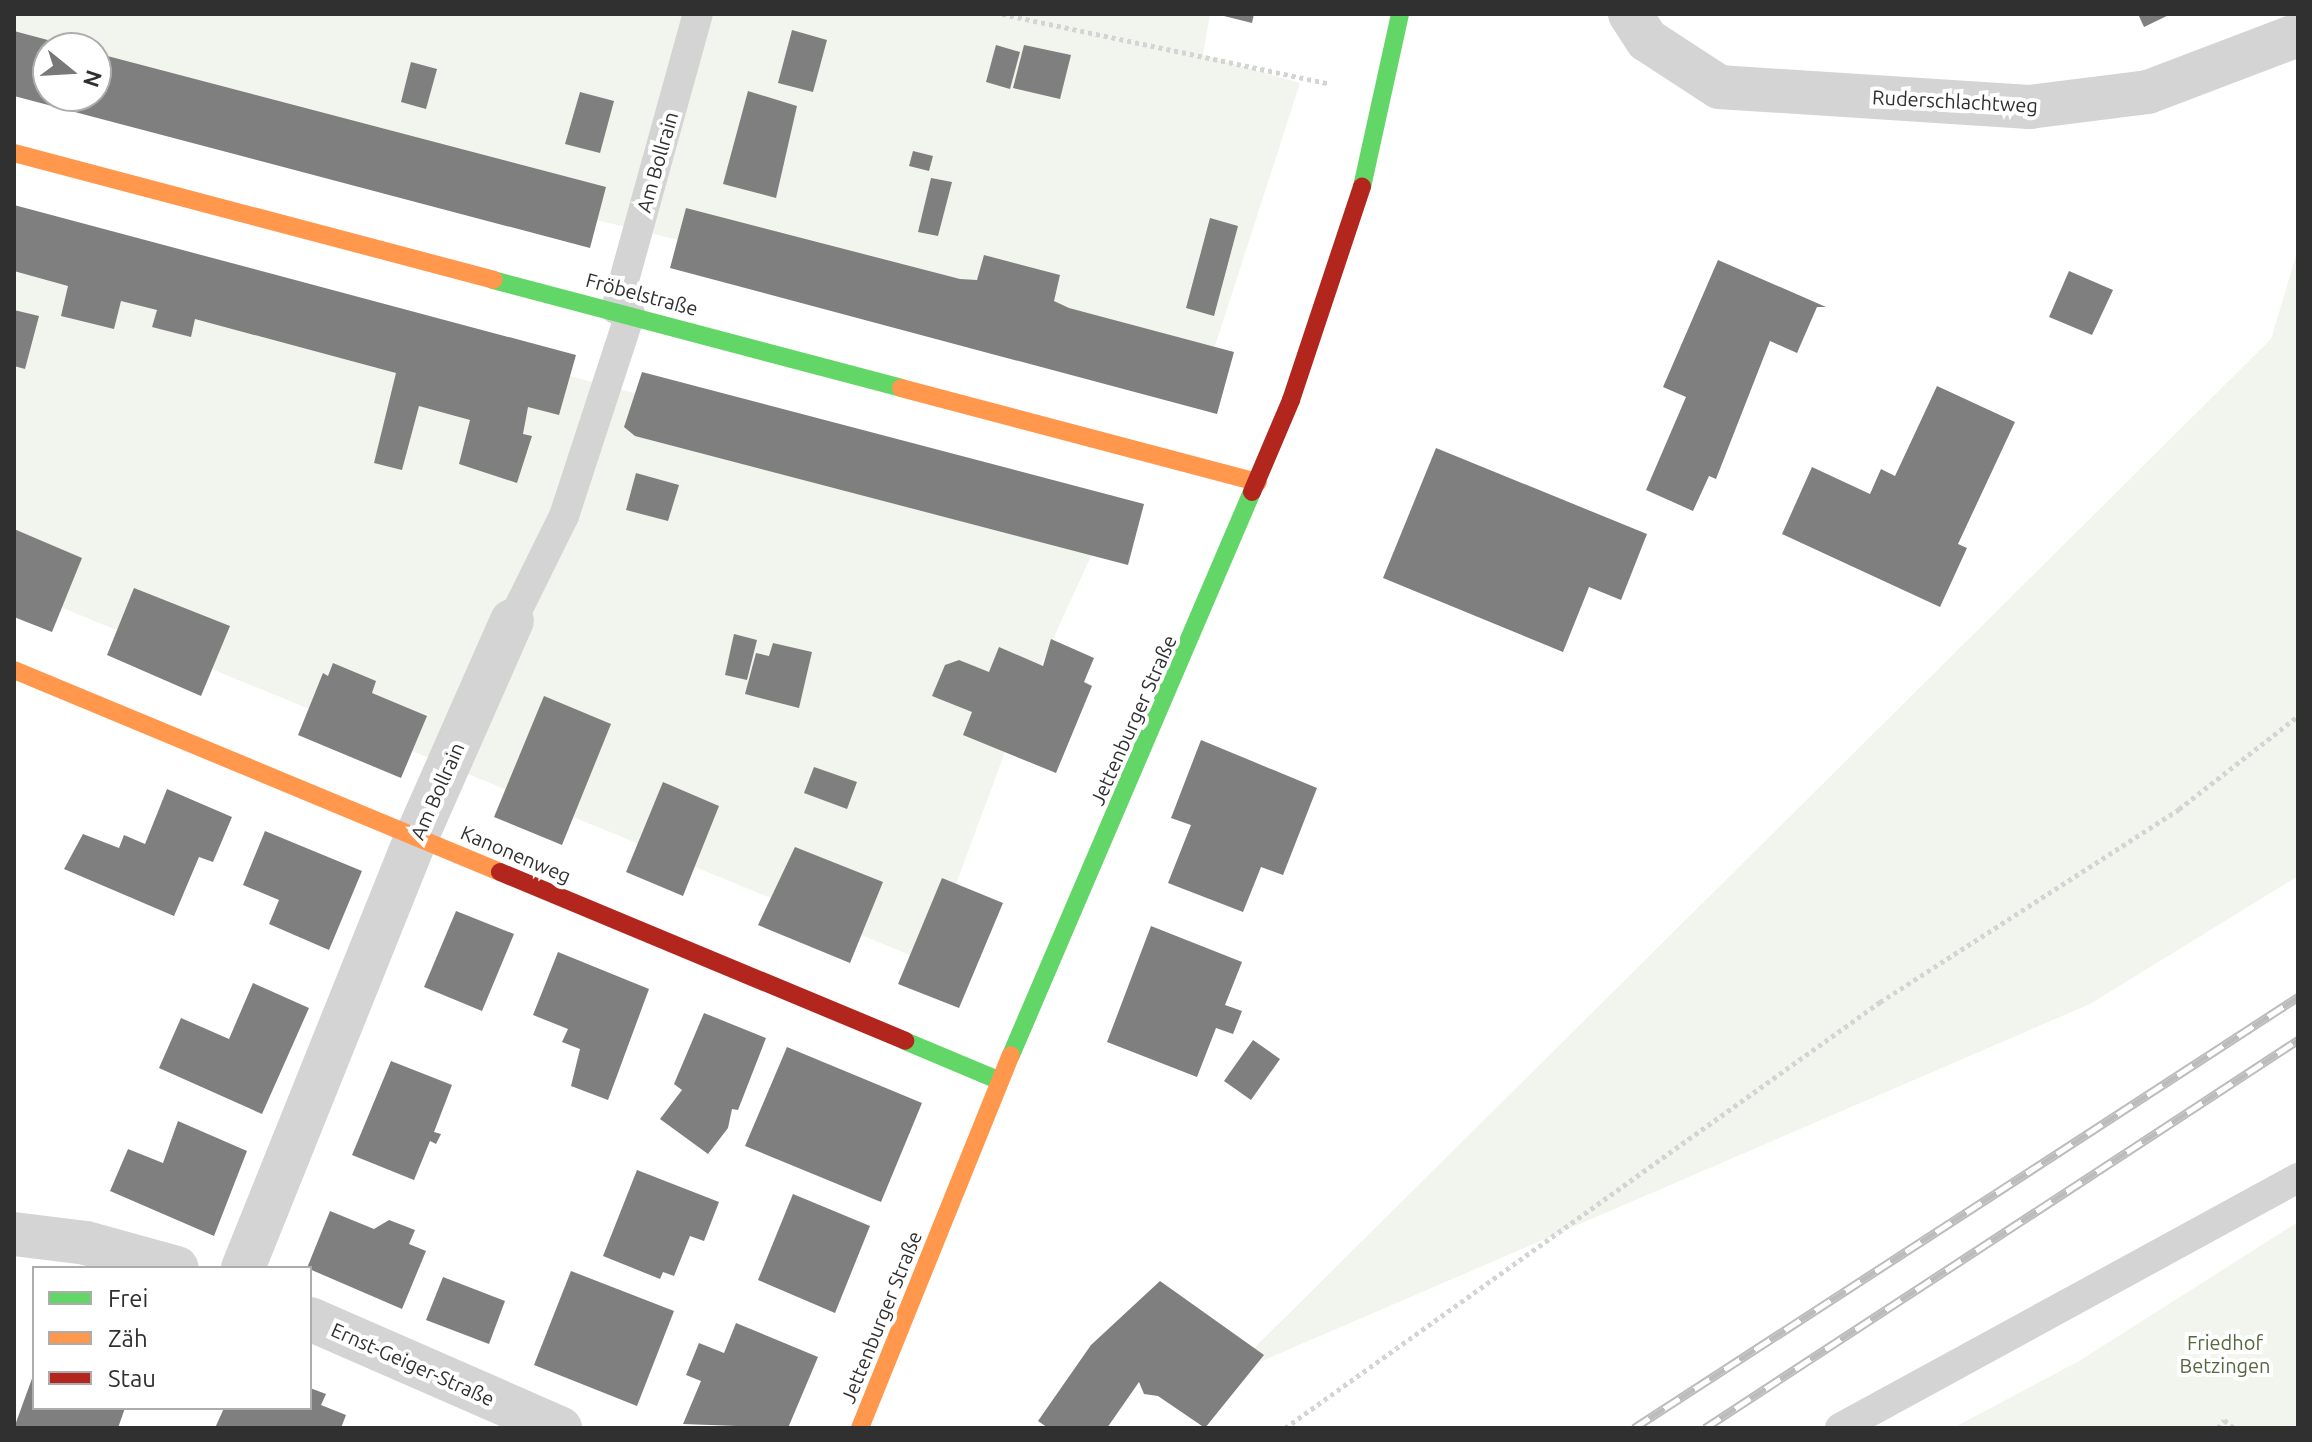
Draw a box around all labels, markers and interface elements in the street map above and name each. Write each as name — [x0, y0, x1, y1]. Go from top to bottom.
north arrow — [32, 32, 112, 112]
text: N — [79, 67, 108, 91]
street label: Ruderschlachtweg — [1872, 85, 2038, 117]
street label: Am Bollrain — [631, 109, 683, 215]
street label: Fröbelstraße — [583, 268, 701, 320]
street label: Jettenburger Straße — [1085, 631, 1181, 809]
street label: Am Bollrain — [405, 739, 469, 843]
street label: Kanonenweg — [457, 820, 575, 888]
street label: Jettenburger Straße — [835, 1227, 927, 1407]
legend — [32, 1266, 312, 1410]
text: Frei — [108, 1285, 148, 1312]
street label: Ernst-Geiger-Straße — [328, 1317, 498, 1411]
text: Zäh — [108, 1325, 148, 1352]
park label: Friedhof Betzingen — [2179, 1331, 2271, 1378]
text: Stau — [108, 1365, 156, 1392]

